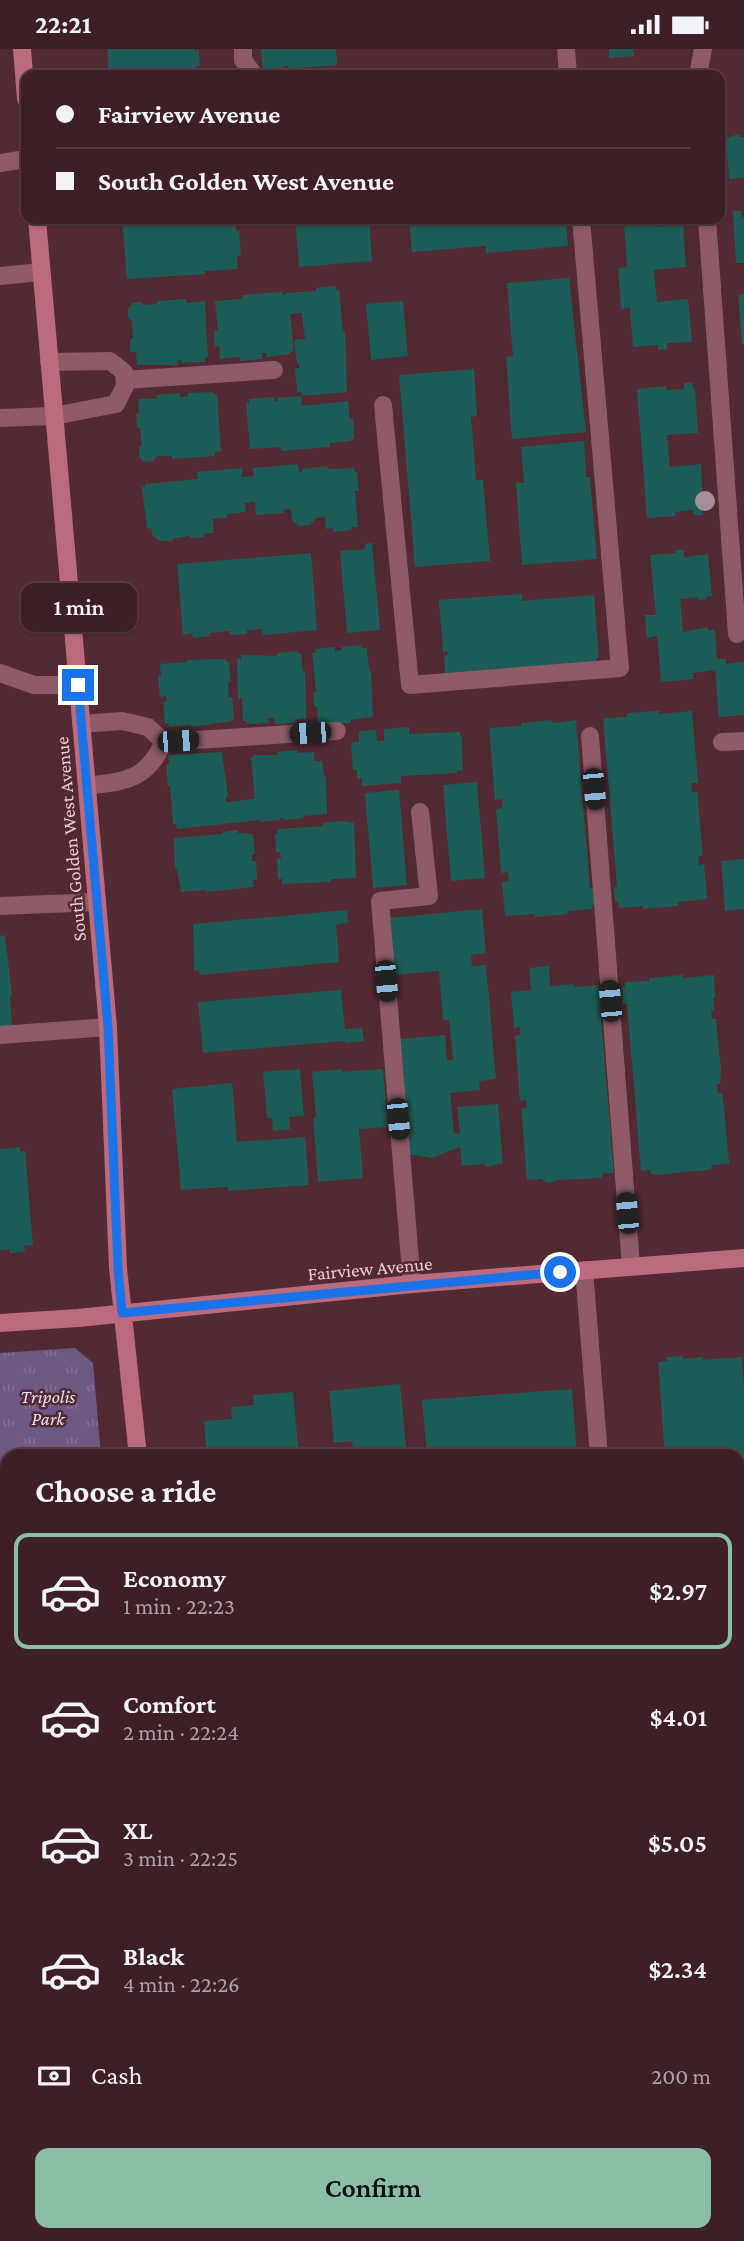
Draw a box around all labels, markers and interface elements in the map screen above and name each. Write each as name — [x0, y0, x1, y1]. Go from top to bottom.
text: 22:21 — [35, 10, 91, 39]
text: Fairview Avenue — [98, 100, 280, 129]
text: South Golden West Avenue — [98, 167, 394, 196]
callout: 1 min — [20, 583, 136, 633]
text: 1 min — [53, 594, 105, 620]
route end — [62, 669, 94, 701]
car — [289, 721, 332, 745]
car — [157, 729, 200, 753]
street label: South Golden West Avenue — [51, 736, 90, 942]
car — [582, 767, 607, 811]
car — [374, 959, 399, 1003]
car — [598, 979, 623, 1023]
car — [386, 1097, 411, 1141]
car — [615, 1191, 640, 1235]
street label: Fairview Avenue — [307, 1253, 433, 1284]
route start — [544, 1256, 576, 1288]
park label: Tripolis Park — [21, 1386, 76, 1429]
text: Choose a ride — [35, 1473, 216, 1509]
icon: car — [39, 1560, 102, 1623]
text: Economy — [123, 1564, 226, 1593]
text: $2.97 — [649, 1577, 707, 1606]
text: 1 min · 22:23 — [123, 1593, 235, 1619]
icon: car — [39, 1686, 102, 1749]
text: Comfort — [123, 1690, 216, 1719]
text: $4.01 — [650, 1703, 707, 1732]
text: 2 min · 22:24 — [123, 1719, 239, 1745]
icon: car — [39, 1812, 102, 1875]
text: XL — [123, 1816, 152, 1845]
text: $5.05 — [648, 1829, 707, 1858]
text: 3 min · 22:25 — [123, 1845, 238, 1871]
icon: car — [39, 1938, 102, 2001]
text: Black — [123, 1942, 184, 1971]
text: $2.34 — [648, 1955, 707, 1984]
text: 4 min · 22:26 — [123, 1971, 240, 1997]
icon: cash — [35, 2057, 73, 2095]
text: Cash — [91, 2061, 142, 2090]
text: 200 m — [651, 2063, 711, 2089]
button: Confirm — [35, 2148, 711, 2228]

